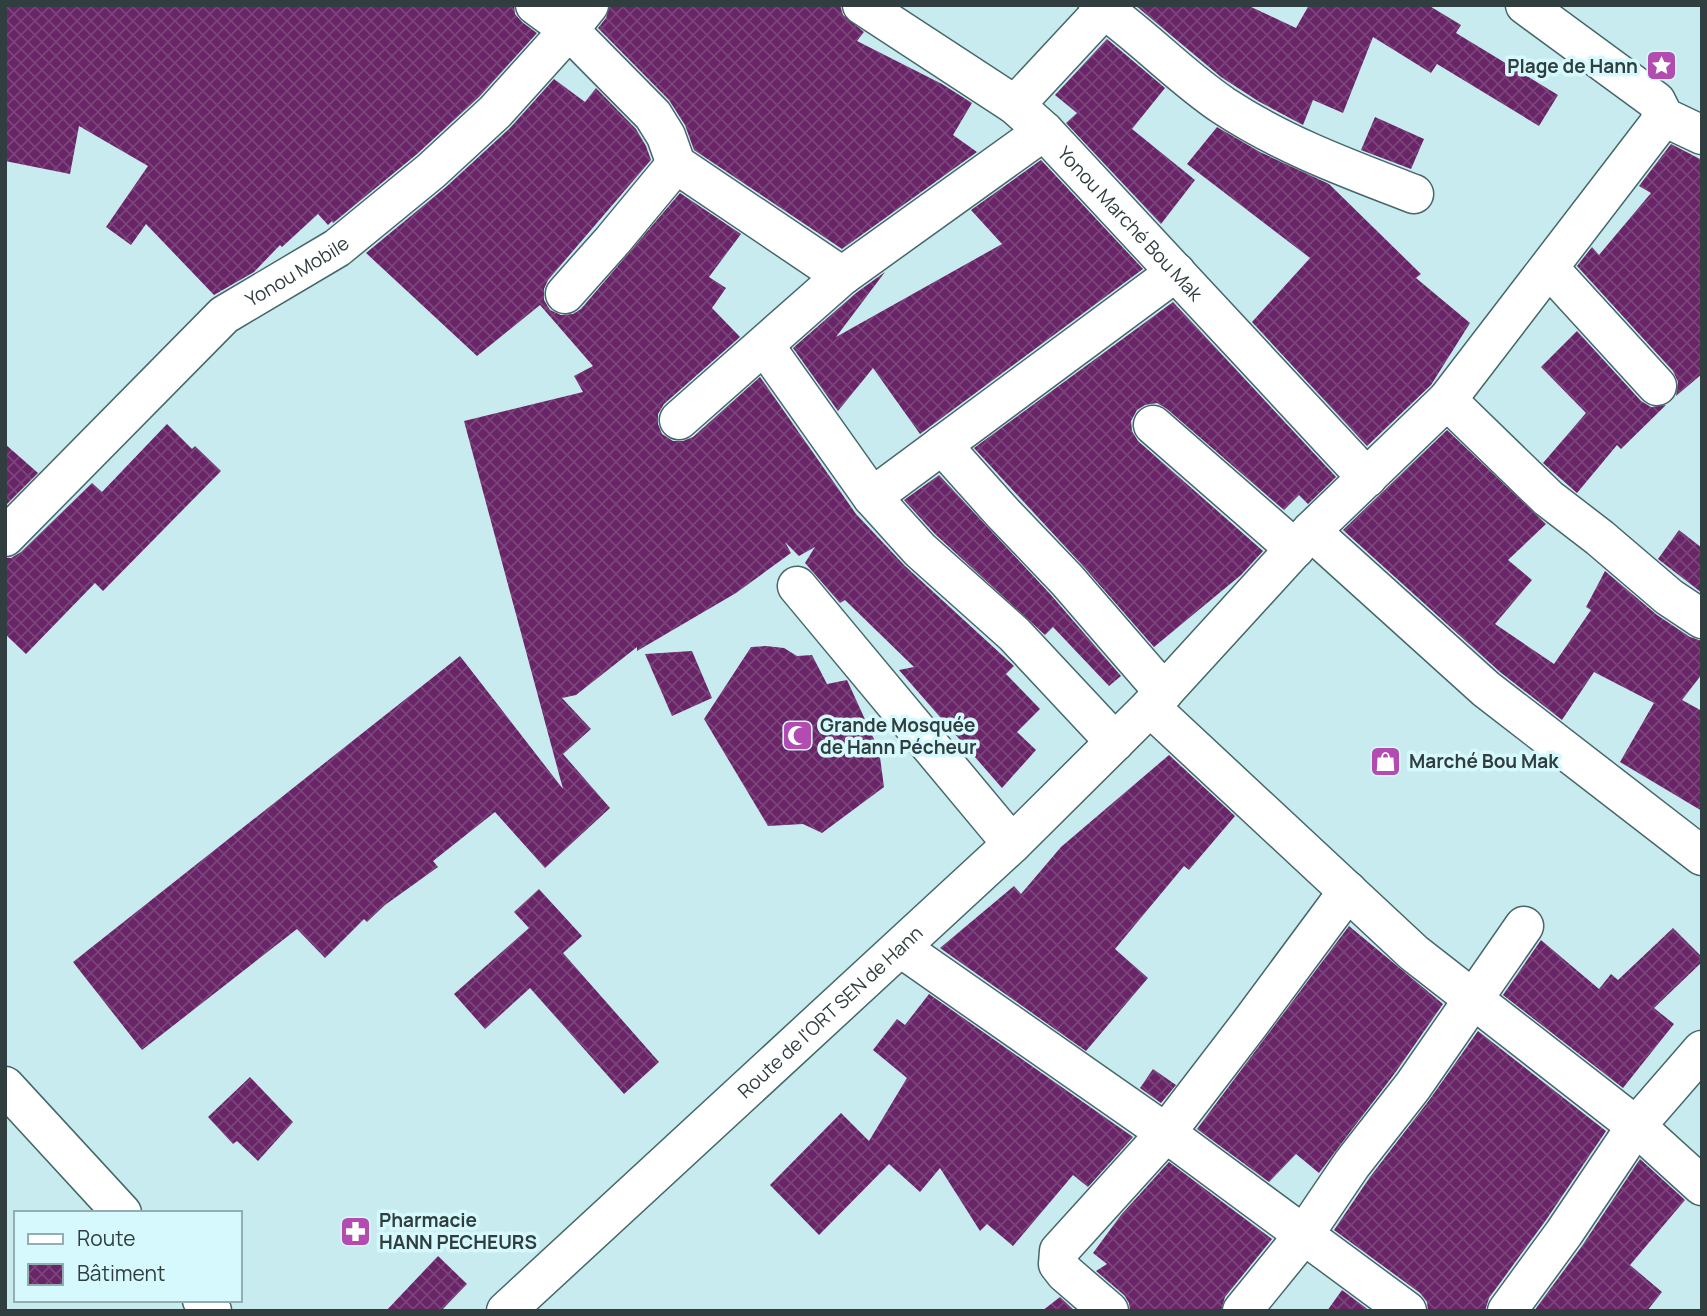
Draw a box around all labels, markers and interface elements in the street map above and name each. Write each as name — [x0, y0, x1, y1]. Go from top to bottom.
place icon: Plage de Hann — [1644, 49, 1678, 83]
place label: Plage de Hann — [1507, 53, 1638, 79]
street label: Yonou Marché Bou Mak — [1052, 141, 1209, 307]
street label: Yonou Mobile — [241, 230, 354, 312]
place label: Grande Mosquée de Hann Pécheur — [820, 712, 977, 760]
mosque icon: Grande Mosquée de Hann Pécheur — [780, 719, 814, 753]
shop icon: Marché Bou Mak — [1369, 744, 1403, 778]
place label: Marché Bou Mak — [1409, 748, 1559, 774]
street label: Route de l'ORT SEN de Hann — [732, 920, 928, 1104]
place label: Pharmacie HANN PECHEURS — [379, 1207, 537, 1255]
legend — [14, 1211, 242, 1302]
pharmacy icon: Pharmacie HANN PECHEURS — [339, 1214, 373, 1248]
text: Route — [77, 1224, 135, 1252]
text: Bâtiment — [77, 1259, 165, 1287]

